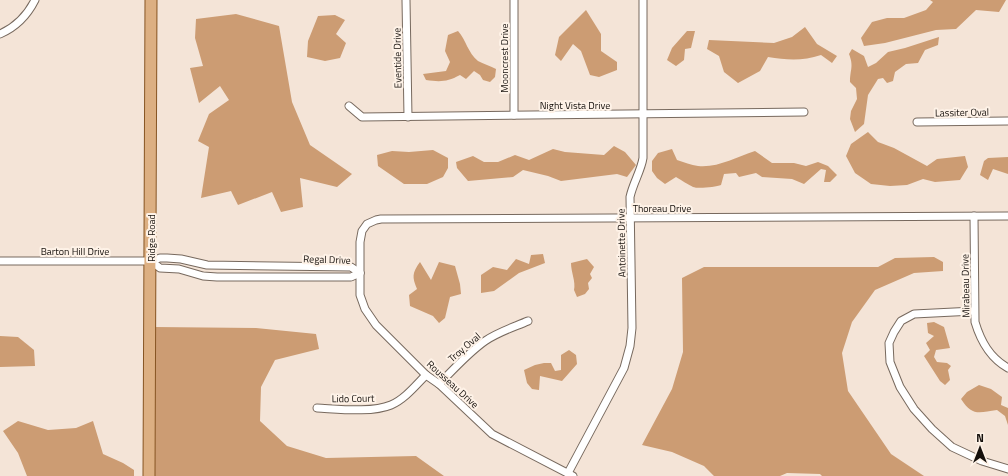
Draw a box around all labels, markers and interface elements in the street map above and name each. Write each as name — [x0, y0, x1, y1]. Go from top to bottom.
street label: Mooncrest Drive — [497, 23, 512, 93]
street label: Eventide Drive — [389, 28, 406, 88]
street label: Night Vista Drive — [540, 98, 610, 113]
street label: Lassiter Oval — [935, 105, 989, 120]
street label: Thoreau Drive — [633, 201, 691, 216]
street label: Antoinette Drive — [613, 208, 630, 278]
street label: Ridge Road — [144, 214, 159, 262]
street label: Barton Hill Drive — [41, 244, 109, 259]
street label: Regal Drive — [303, 251, 351, 268]
street label: Mirabeau Drive — [957, 254, 974, 318]
street label: Troy Oval — [445, 329, 484, 366]
street label: Rousseau Drive — [423, 357, 482, 412]
street label: Lido Court — [332, 391, 375, 406]
north arrow — [960, 428, 1000, 468]
text: N — [976, 430, 984, 446]

